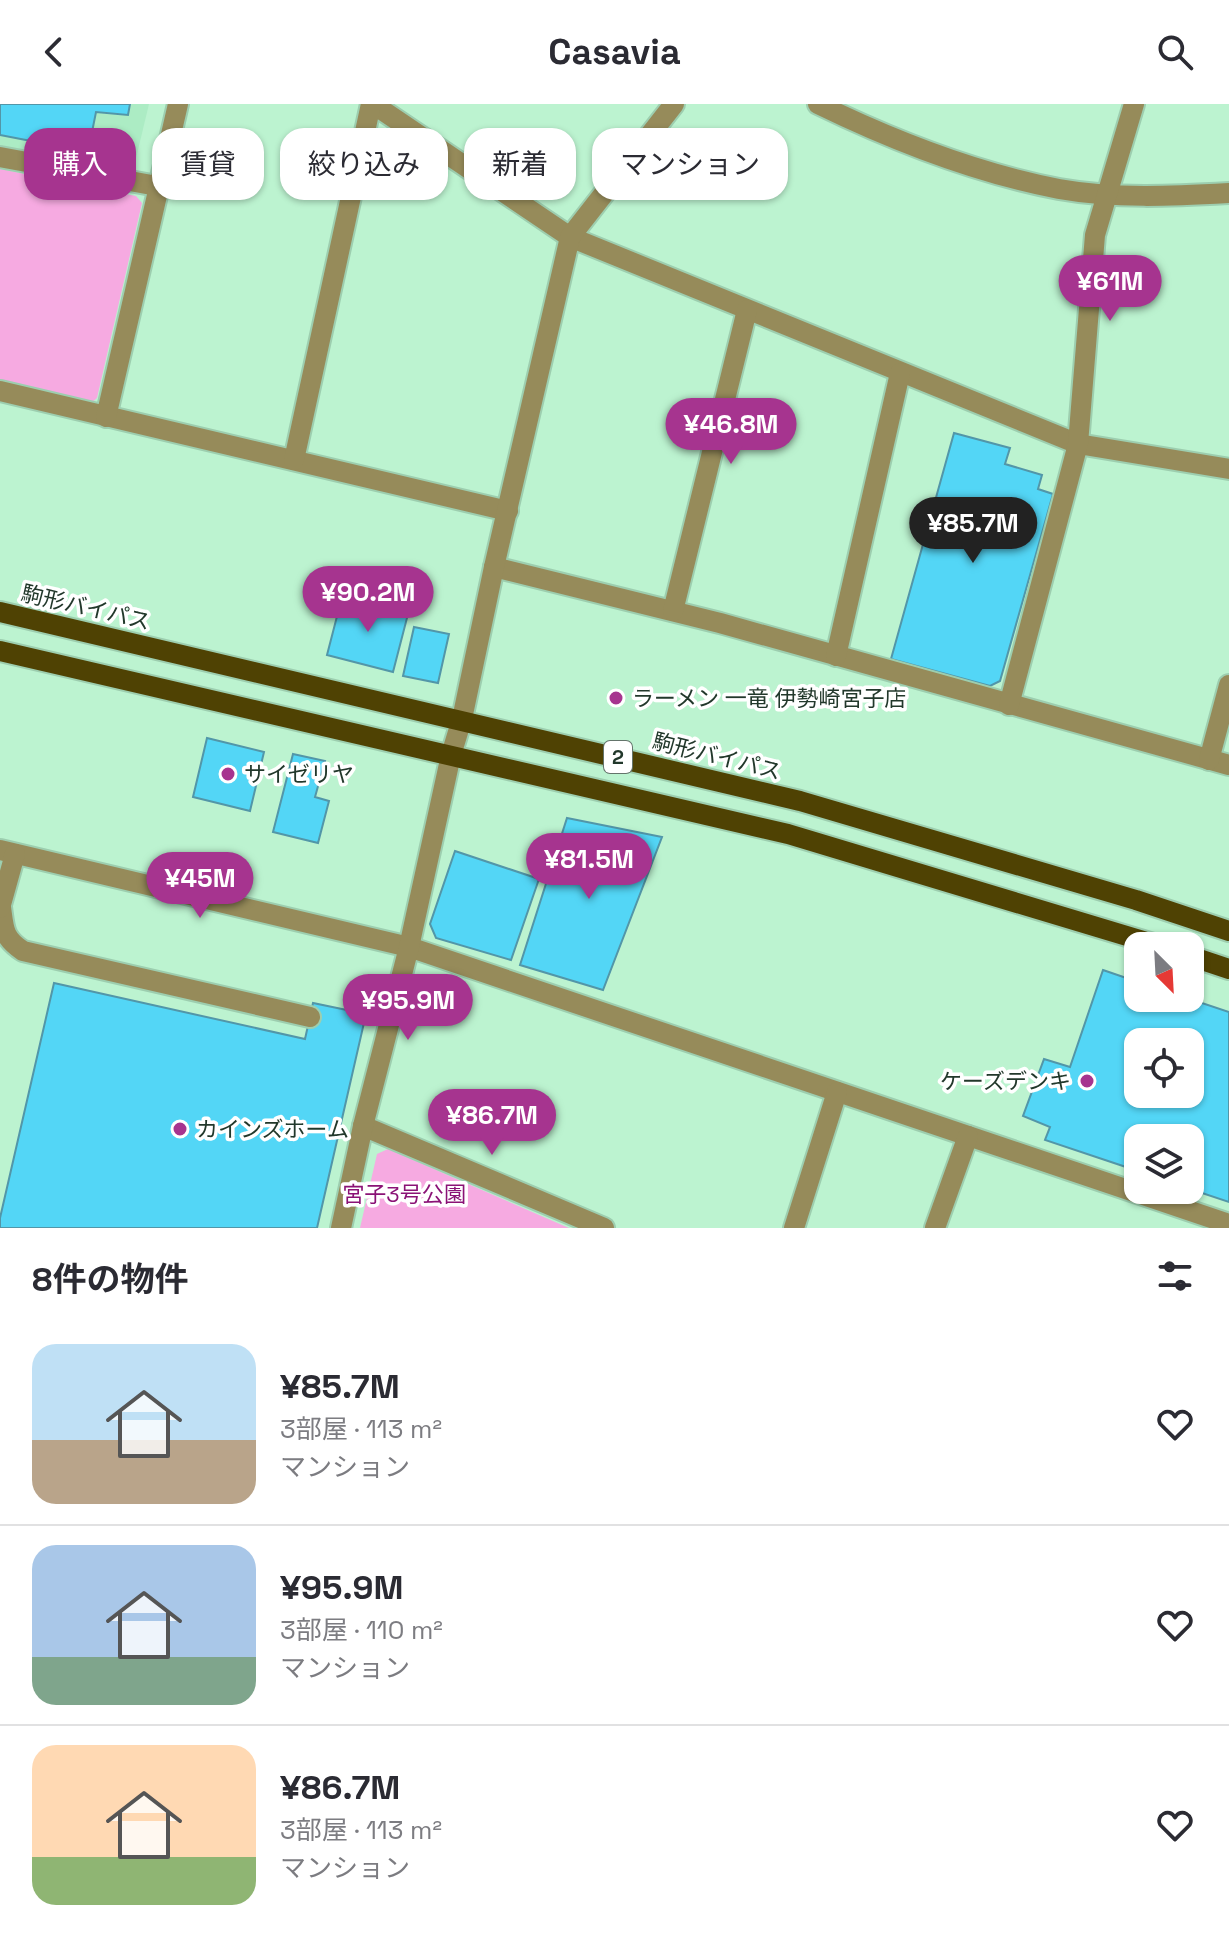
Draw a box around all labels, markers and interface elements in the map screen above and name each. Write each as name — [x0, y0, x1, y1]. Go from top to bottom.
text: Casavia — [548, 29, 681, 75]
icon: back — [32, 30, 76, 74]
icon: search — [1153, 30, 1197, 74]
chip: 購入 — [24, 128, 136, 200]
chip: 賃貸 — [152, 128, 264, 200]
chip: 絞り込み — [280, 128, 448, 200]
chip: 新着 — [464, 128, 576, 200]
chip: マンション — [592, 128, 788, 200]
pin: ¥61M — [1063, 255, 1157, 323]
text: ¥61M — [1077, 264, 1143, 298]
pin: ¥46.8M — [666, 398, 796, 466]
text: ¥46.8M — [684, 407, 778, 441]
pin: ¥85.7M — [908, 497, 1038, 565]
text: ¥85.7M — [927, 506, 1019, 540]
pin: ¥90.2M — [303, 566, 433, 634]
text: ¥90.2M — [321, 575, 415, 609]
street label: 駒形バイパス — [19, 579, 153, 635]
place label: ラーメン 一竜 伊勢崎宮子店 — [632, 684, 906, 712]
marker: ラーメン 一竜 伊勢崎宮子店 — [607, 689, 625, 707]
street label: 駒形バイパス — [650, 727, 784, 785]
road number: 2 — [604, 741, 632, 773]
place label: サイゼリヤ — [244, 760, 354, 788]
marker: サイゼリヤ — [219, 765, 237, 783]
pin: ¥81.5M — [524, 833, 654, 901]
text: ¥81.5M — [544, 842, 634, 876]
pin: ¥45M — [153, 852, 247, 920]
text: ¥45M — [164, 861, 236, 895]
north arrow — [1124, 932, 1204, 1012]
map controls — [1124, 932, 1204, 1204]
pin: ¥95.9M — [343, 974, 473, 1042]
text: ¥95.9M — [361, 983, 455, 1017]
button: locate — [1124, 1028, 1204, 1108]
place label: ケーズデンキ — [940, 1067, 1071, 1095]
marker: ケーズデンキ — [1078, 1072, 1096, 1090]
pin: ¥86.7M — [427, 1089, 557, 1157]
text: ¥86.7M — [446, 1098, 538, 1132]
place label: カインズホーム — [196, 1115, 349, 1143]
marker: カインズホーム — [171, 1120, 189, 1138]
button: layers — [1124, 1124, 1204, 1204]
park label: 宮子3号公園 — [342, 1180, 466, 1208]
icon: filters — [1153, 1254, 1197, 1298]
text: 8件の物件 — [32, 1258, 188, 1301]
text: ¥85.7M — [280, 1365, 400, 1408]
icon: home — [96, 1376, 192, 1472]
icon: heart — [1153, 1402, 1197, 1446]
text: 3部屋 · 113 m² — [280, 1412, 442, 1446]
text: マンション — [280, 1450, 410, 1484]
text: ¥95.9M — [280, 1566, 404, 1609]
icon: home — [96, 1577, 192, 1673]
icon: heart — [1153, 1603, 1197, 1647]
text: 3部屋 · 110 m² — [280, 1613, 443, 1647]
text: マンション — [280, 1651, 410, 1685]
text: ¥86.7M — [280, 1766, 400, 1809]
icon: home — [96, 1777, 192, 1873]
icon: heart — [1153, 1803, 1197, 1847]
text: 3部屋 · 113 m² — [280, 1813, 442, 1847]
text: マンション — [280, 1851, 410, 1885]

